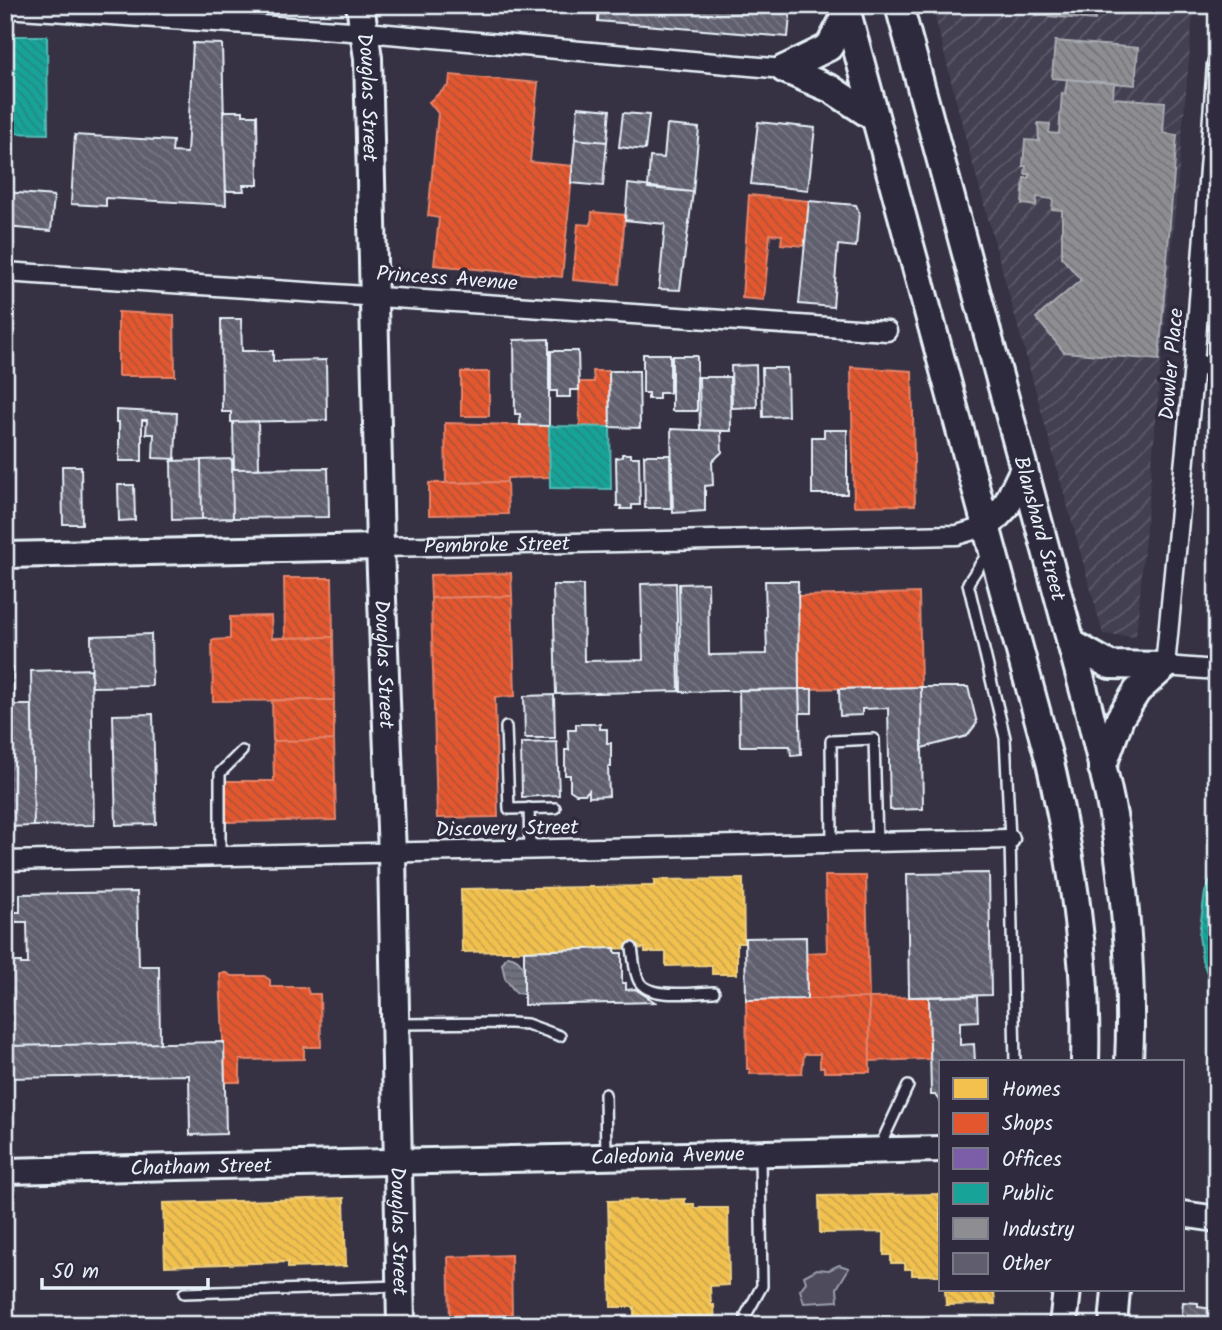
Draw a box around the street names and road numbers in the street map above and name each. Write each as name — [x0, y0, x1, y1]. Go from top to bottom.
street label: Douglas Street — [346, 31, 386, 163]
street label: Princess Avenue — [375, 258, 519, 301]
street label: Dowler Place — [1151, 306, 1194, 422]
street label: Blanshard Street — [1003, 453, 1074, 606]
street label: Pembroke Street — [424, 528, 571, 564]
street label: Douglas Street — [364, 599, 402, 730]
street label: Discovery Street — [435, 812, 580, 847]
street label: Caledonia Avenue — [591, 1139, 745, 1175]
street label: Chatham Street — [130, 1150, 273, 1186]
street label: Douglas Street — [380, 1166, 415, 1297]

